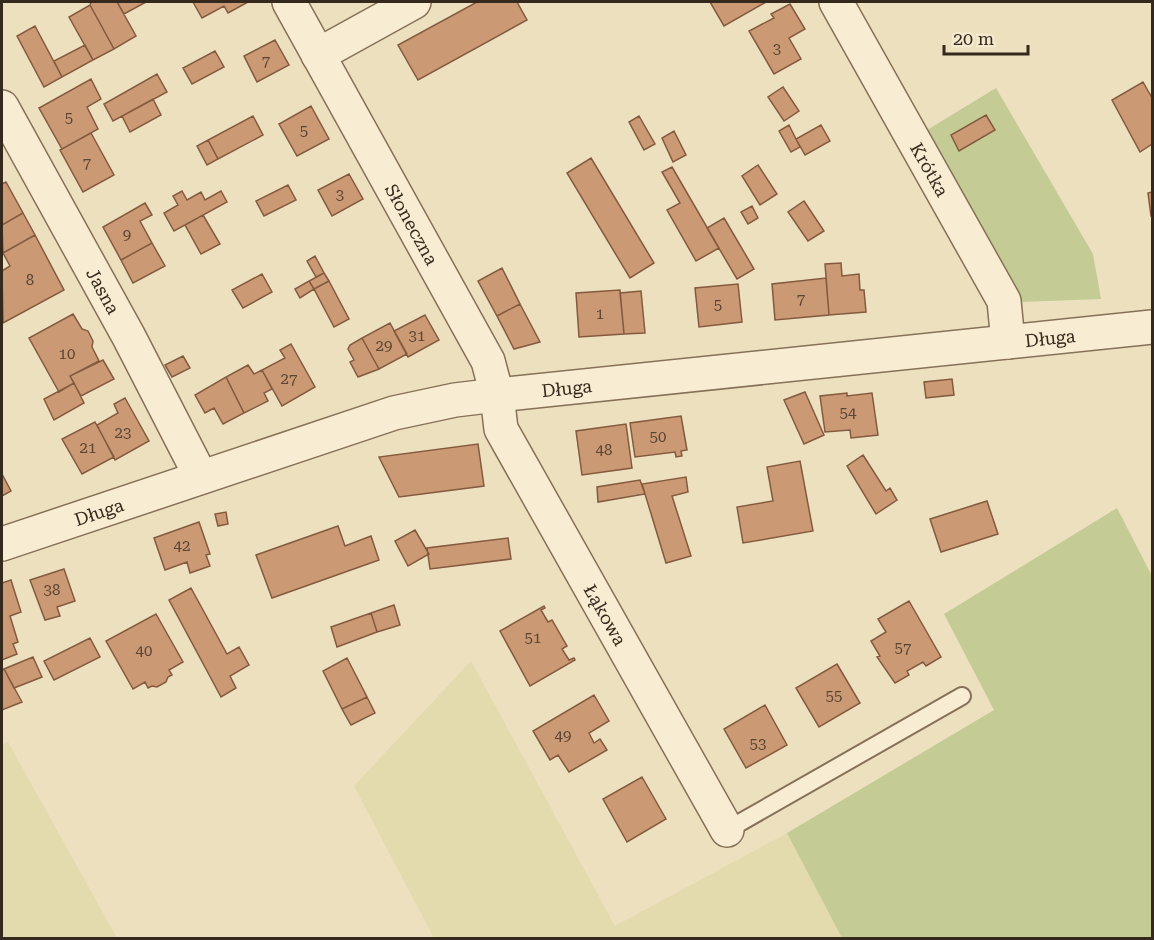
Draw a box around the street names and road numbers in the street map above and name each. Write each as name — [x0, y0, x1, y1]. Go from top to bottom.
street label: Krótka — [907, 139, 954, 200]
street label: Słoneczna — [381, 180, 443, 269]
street label: Jasna — [82, 264, 125, 318]
street label: Długa — [1024, 325, 1077, 351]
street label: Długa — [540, 375, 593, 401]
street label: Długa — [71, 494, 126, 530]
street label: Łąkowa — [580, 580, 631, 649]

